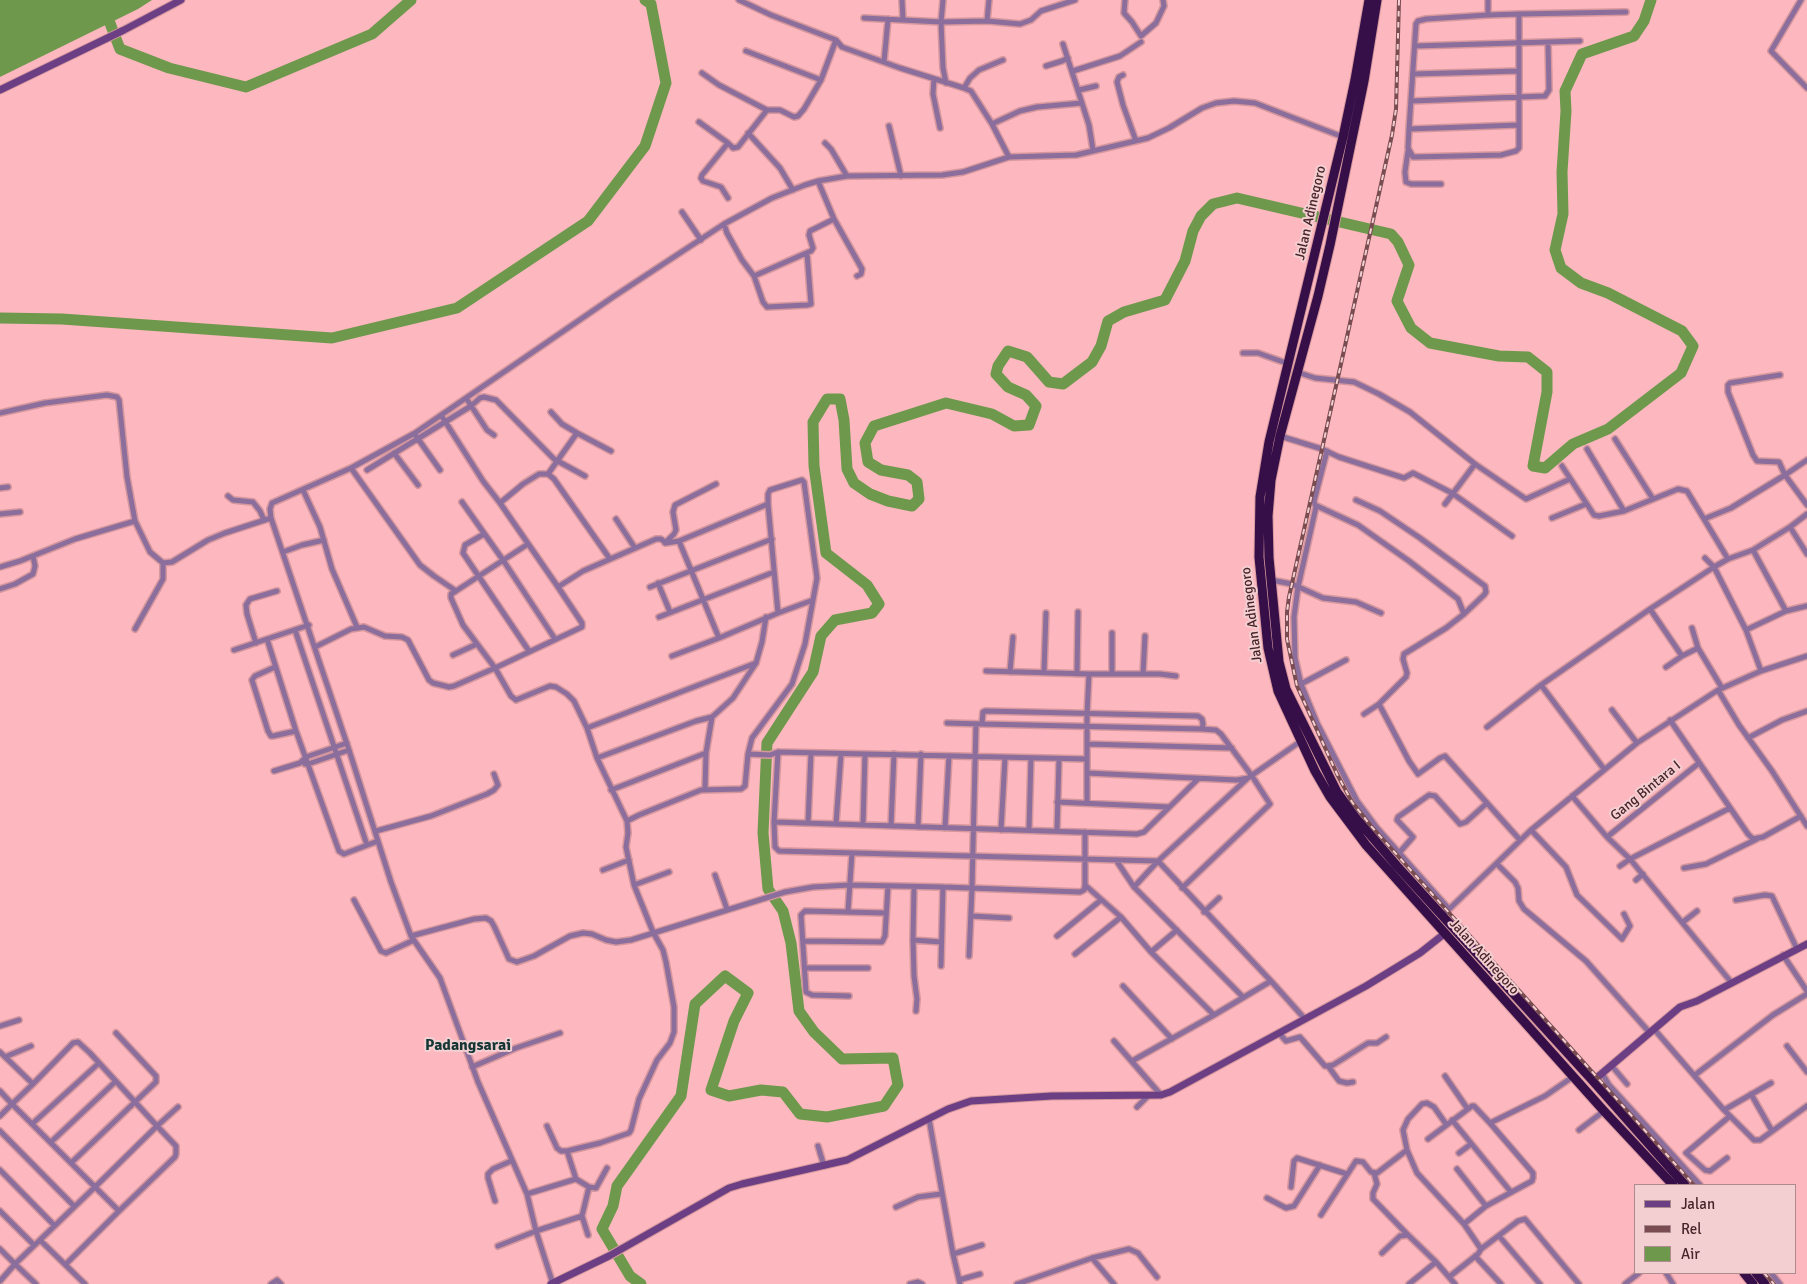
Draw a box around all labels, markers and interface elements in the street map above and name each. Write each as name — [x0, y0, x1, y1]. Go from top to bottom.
street label: Jalan Adinegoro — [1292, 164, 1330, 262]
street label: Jalan Adinegoro — [1238, 566, 1266, 664]
street label: Gang Bintara I — [1608, 758, 1684, 824]
street label: Jalan Adinegoro — [1446, 916, 1522, 998]
district label: Padangsarai — [425, 1036, 511, 1056]
legend — [1634, 1184, 1797, 1274]
text: Jalan — [1681, 1195, 1715, 1213]
text: Rel — [1681, 1220, 1702, 1238]
text: Air — [1681, 1245, 1700, 1263]

